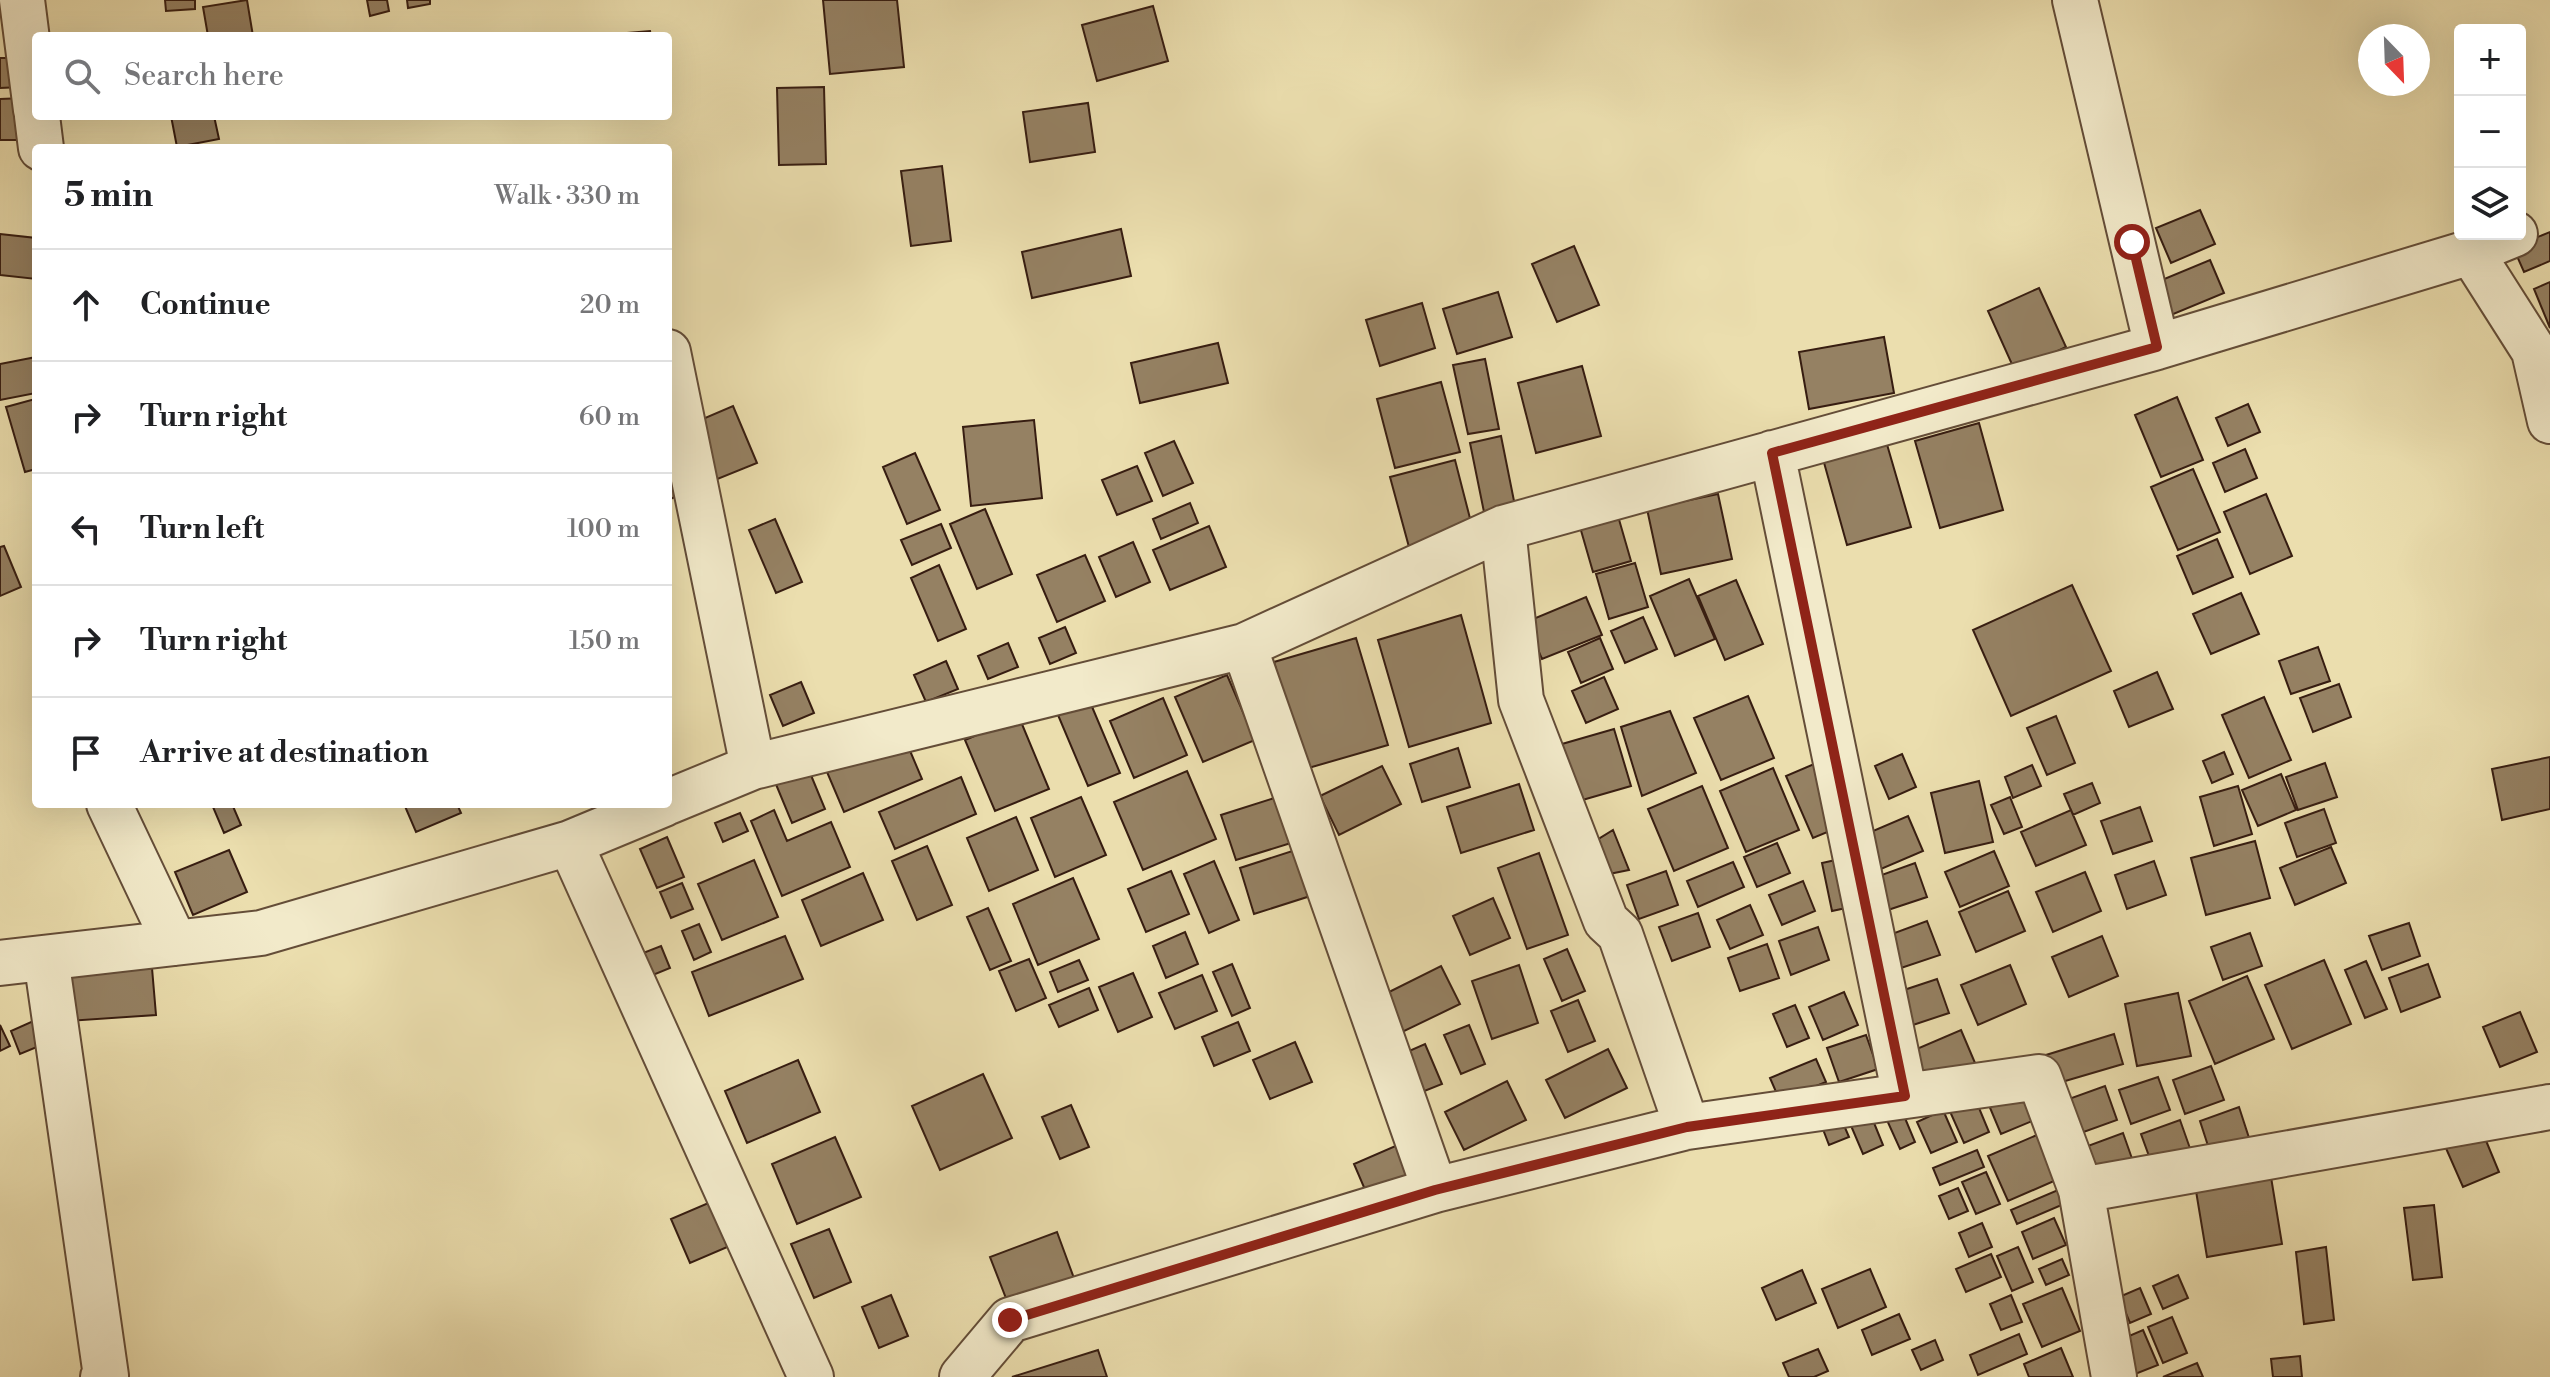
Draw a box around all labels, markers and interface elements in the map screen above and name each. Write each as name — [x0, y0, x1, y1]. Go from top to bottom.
north arrow — [2358, 24, 2430, 96]
map controls — [2454, 24, 2526, 240]
button: + — [2454, 24, 2526, 96]
search box — [32, 32, 672, 120]
icon: search — [60, 54, 104, 98]
text: Search here — [124, 57, 284, 95]
button: − — [2454, 96, 2526, 168]
button: layers — [2454, 168, 2526, 240]
text: 5 min — [64, 175, 153, 217]
text: Walk · 330 m — [495, 180, 640, 212]
route start — [2114, 224, 2150, 260]
icon: ahead — [64, 283, 108, 327]
text: Continue — [140, 286, 271, 324]
text: 20 m — [580, 289, 640, 321]
icon: right — [64, 395, 108, 439]
text: Turn right — [140, 398, 287, 436]
text: 60 m — [579, 401, 640, 433]
icon: left — [64, 507, 108, 551]
text: Turn left — [140, 510, 264, 548]
text: 100 m — [567, 513, 640, 545]
icon: right — [64, 619, 108, 663]
text: Turn right — [140, 622, 287, 660]
text: 150 m — [569, 625, 640, 657]
icon: arrive — [64, 731, 108, 775]
text: Arrive at destination — [140, 734, 429, 772]
route end — [992, 1302, 1028, 1338]

